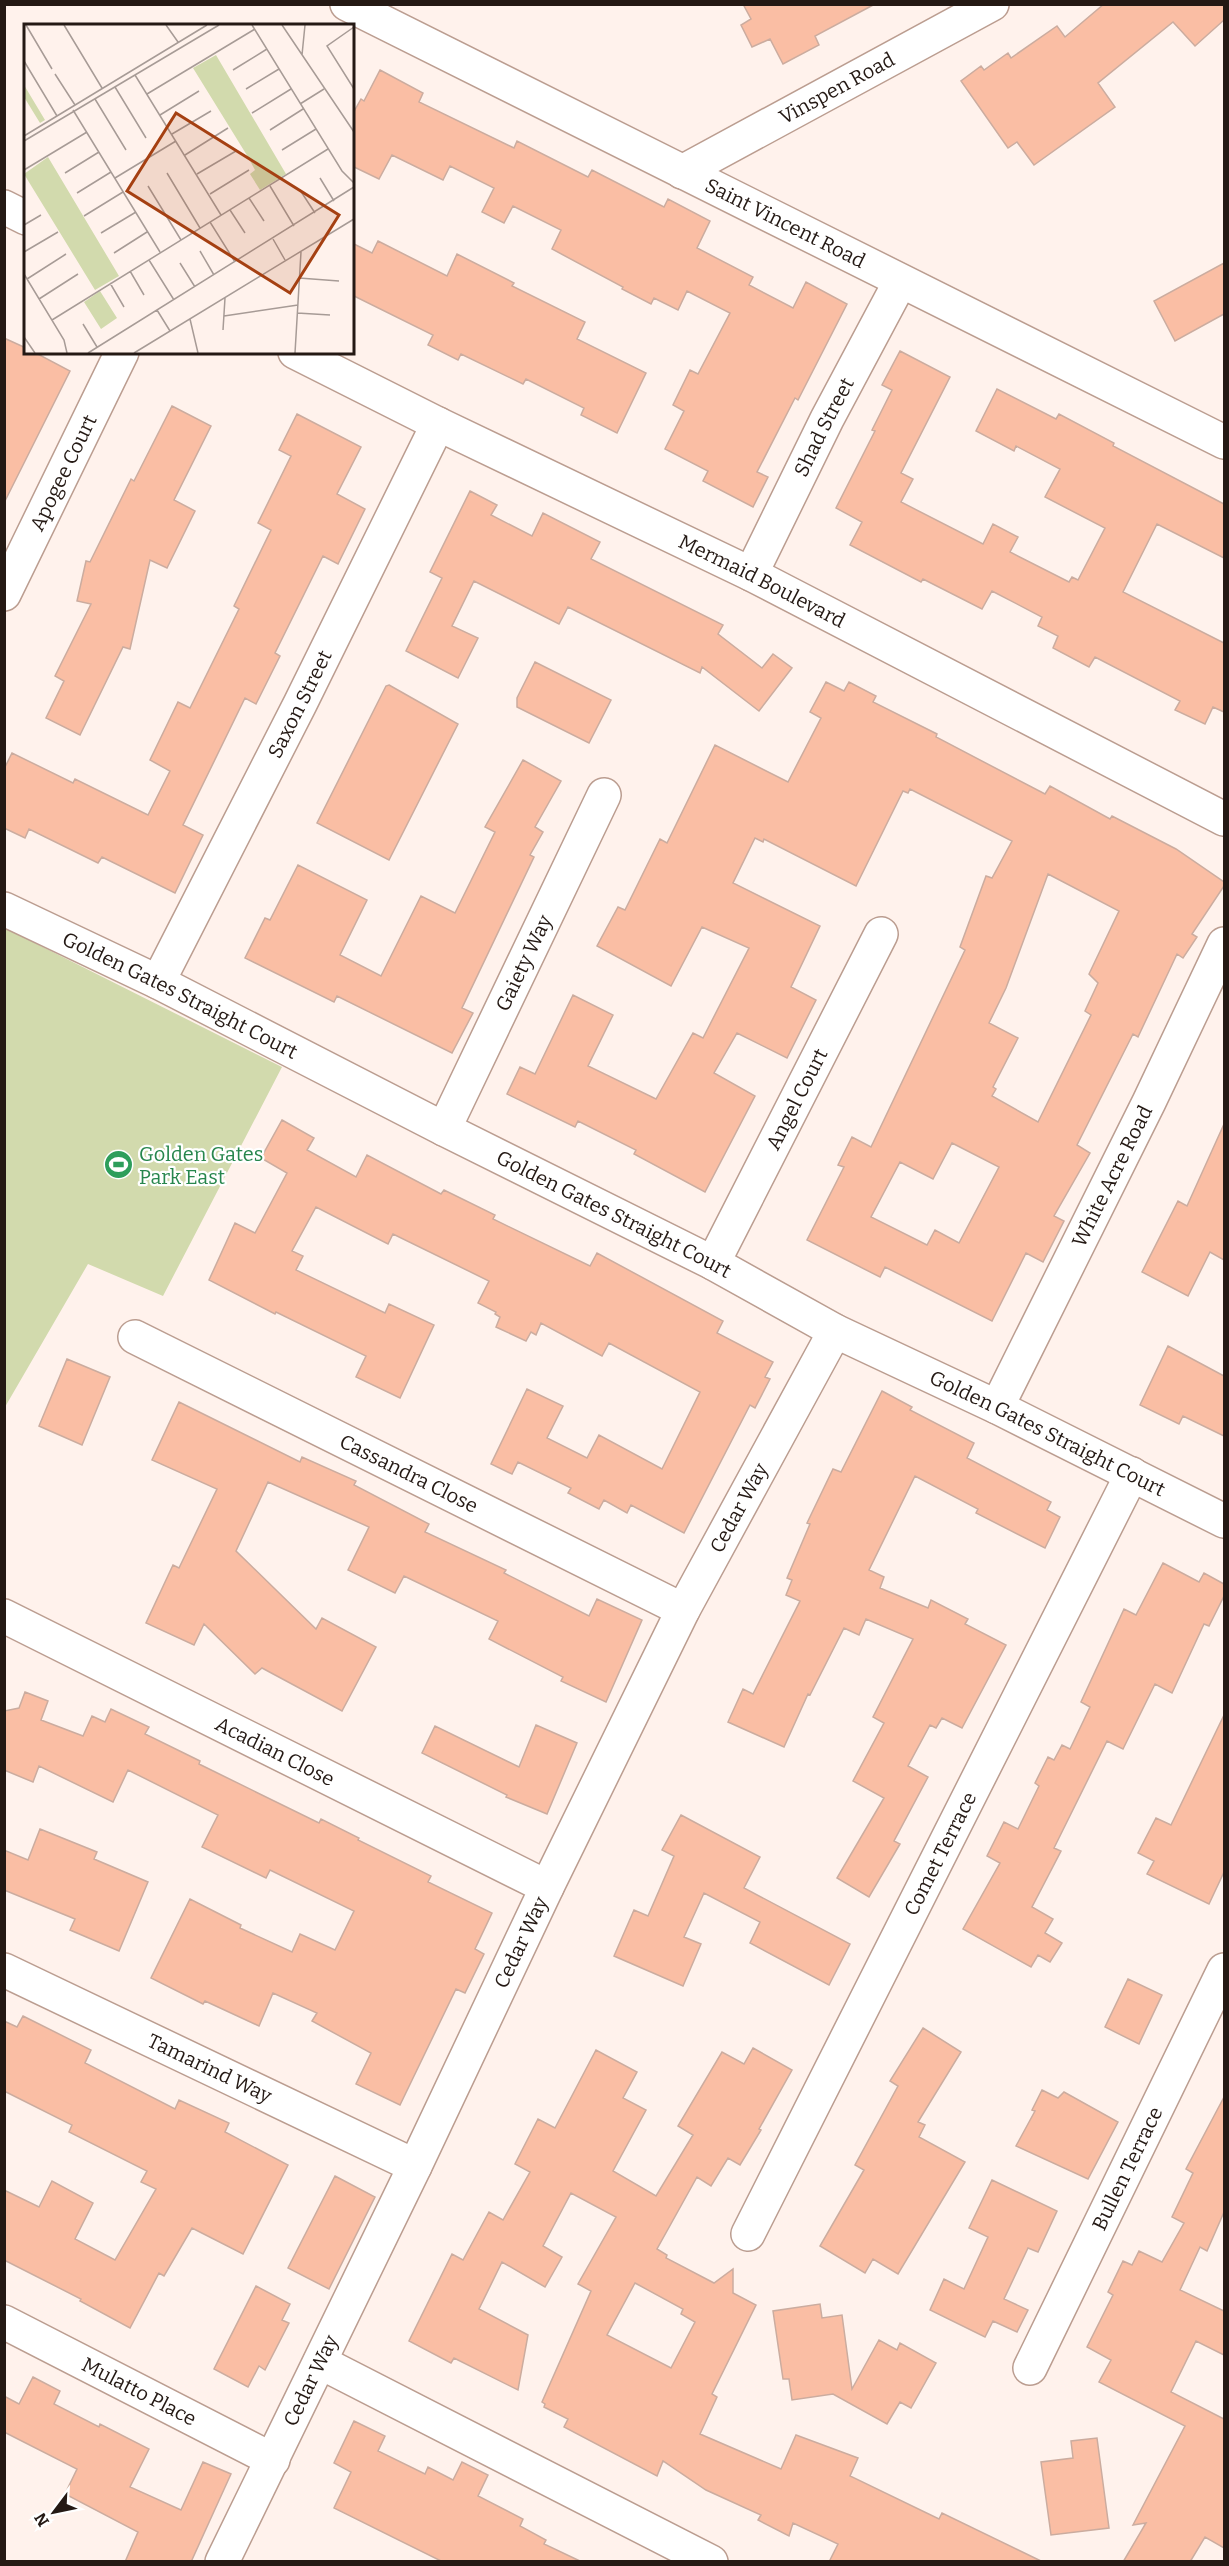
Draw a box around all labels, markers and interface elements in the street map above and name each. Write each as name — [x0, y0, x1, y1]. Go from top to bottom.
inset map — [24, 24, 354, 354]
street label: Vinspen Road — [775, 47, 899, 129]
street label: Saint Vincent Road — [701, 173, 870, 273]
street label: Shad Street — [789, 373, 859, 480]
street label: Apogee Court — [25, 411, 102, 535]
street label: Mermaid Boulevard — [675, 529, 849, 633]
street label: Saxon Street — [262, 646, 337, 762]
street label: Gaiety Way — [490, 911, 557, 1015]
street label: Golden Gates Straight Court — [59, 927, 302, 1064]
street label: Angel Court — [761, 1044, 832, 1154]
street label: White Acre Road — [1067, 1101, 1157, 1251]
place label: Golden Gates Park East — [139, 1142, 263, 1189]
street label: Golden Gates Straight Court — [493, 1145, 736, 1283]
sports icon: Golden Gates Park East — [102, 1149, 134, 1181]
street label: Golden Gates Straight Court — [926, 1365, 1169, 1501]
street label: Cassandra Close — [336, 1429, 482, 1518]
street label: Cedar Way — [705, 1459, 773, 1557]
street label: Acadian Close — [212, 1712, 339, 1791]
street label: Comet Terrace — [899, 1788, 981, 1920]
street label: Cedar Way — [489, 1892, 553, 1992]
street label: Tamarind Way — [144, 2028, 276, 2108]
street label: Bullen Terrace — [1087, 2103, 1168, 2234]
street label: Cedar Way — [278, 2331, 343, 2430]
street label: Mulatto Place — [78, 2352, 201, 2431]
north arrow — [24, 2482, 84, 2542]
text: N — [30, 2509, 53, 2530]

